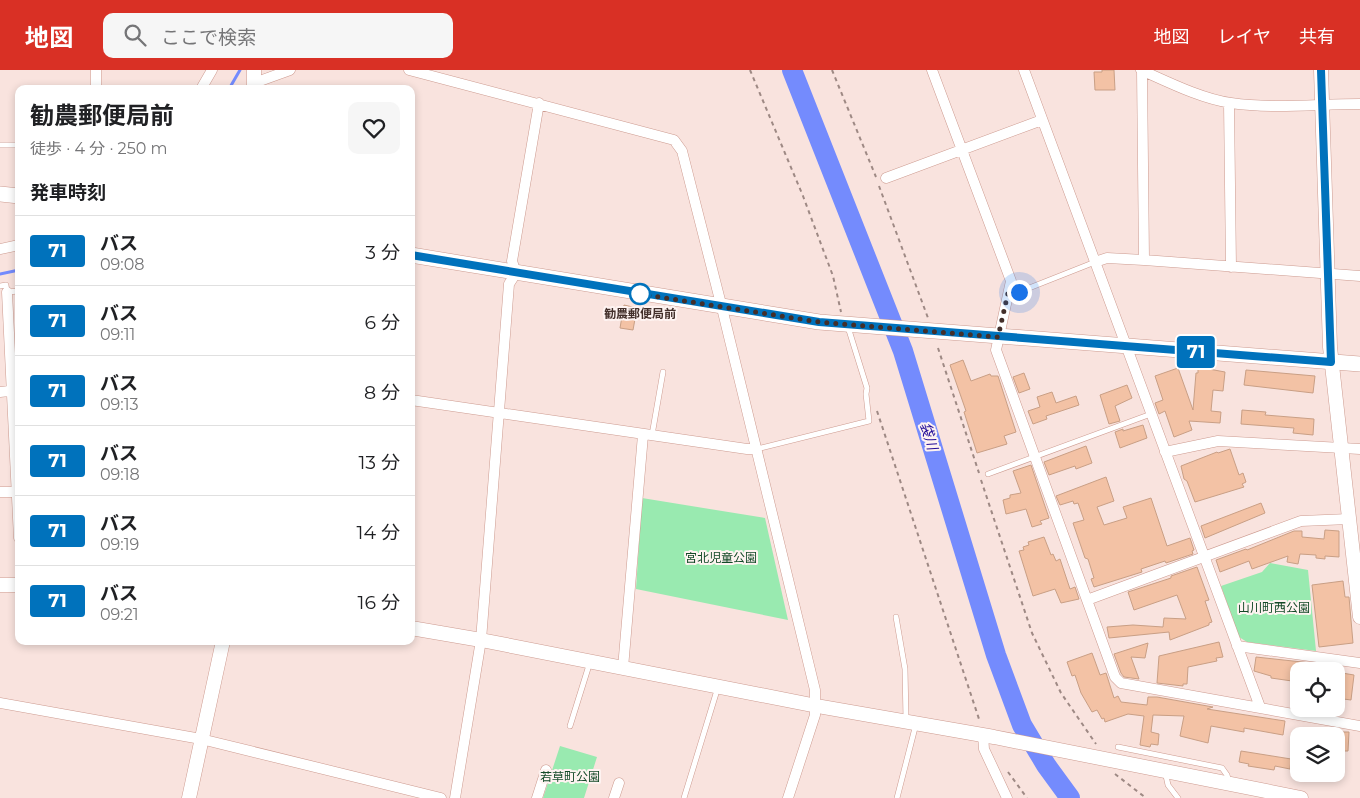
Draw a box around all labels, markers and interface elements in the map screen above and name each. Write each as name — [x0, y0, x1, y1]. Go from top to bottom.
search box — [103, 13, 453, 58]
icon: search — [121, 21, 149, 49]
text: 地図 — [25, 23, 73, 52]
text: ここで検索 — [161, 26, 256, 49]
text: 地図 — [1154, 26, 1190, 48]
text: レイヤ — [1218, 26, 1271, 48]
text: 共有 — [1299, 26, 1335, 48]
text: 勧農郵便局前 — [30, 101, 174, 130]
button: heart — [348, 102, 400, 154]
text: 徒歩 · 4 分 · 250 m — [30, 139, 168, 158]
text: 発車時刻 — [30, 181, 106, 204]
text: バス — [100, 232, 138, 255]
text: 71 — [48, 240, 67, 262]
text: 3 分 — [365, 241, 400, 264]
text: 09:08 — [100, 255, 145, 274]
your location — [1007, 280, 1032, 305]
marker: 勧農郵便局前 — [629, 283, 651, 305]
text: バス — [100, 302, 138, 325]
place label: 勧農郵便局前 — [604, 306, 676, 321]
text: 71 — [48, 310, 67, 332]
text: 6 分 — [364, 311, 400, 334]
text: 09:11 — [100, 325, 135, 344]
line badge: 71 — [1174, 336, 1218, 368]
text: 71 — [1187, 341, 1205, 363]
text: バス — [100, 372, 138, 395]
text: 71 — [48, 380, 67, 402]
text: 8 分 — [364, 381, 400, 404]
text: 09:13 — [100, 395, 139, 414]
water label: 袋川 — [916, 420, 942, 454]
text: バス — [100, 442, 138, 465]
text: 71 — [48, 450, 67, 472]
text: 13 分 — [358, 451, 400, 474]
text: 09:18 — [100, 465, 140, 484]
text: バス — [100, 512, 138, 535]
text: 71 — [48, 520, 67, 542]
text: 14 分 — [357, 521, 400, 544]
text: 09:19 — [100, 535, 139, 554]
park label: 宮北児童公園 — [685, 550, 757, 565]
text: バス — [100, 582, 138, 605]
text: 71 — [48, 590, 67, 612]
text: 16 分 — [358, 591, 400, 614]
park label: 山川町西公園 — [1238, 600, 1310, 615]
text: 09:21 — [100, 605, 139, 624]
map controls — [1290, 662, 1345, 782]
button: locate — [1290, 662, 1345, 717]
button: layers — [1290, 727, 1345, 782]
park label: 若草町公園 — [540, 769, 600, 784]

